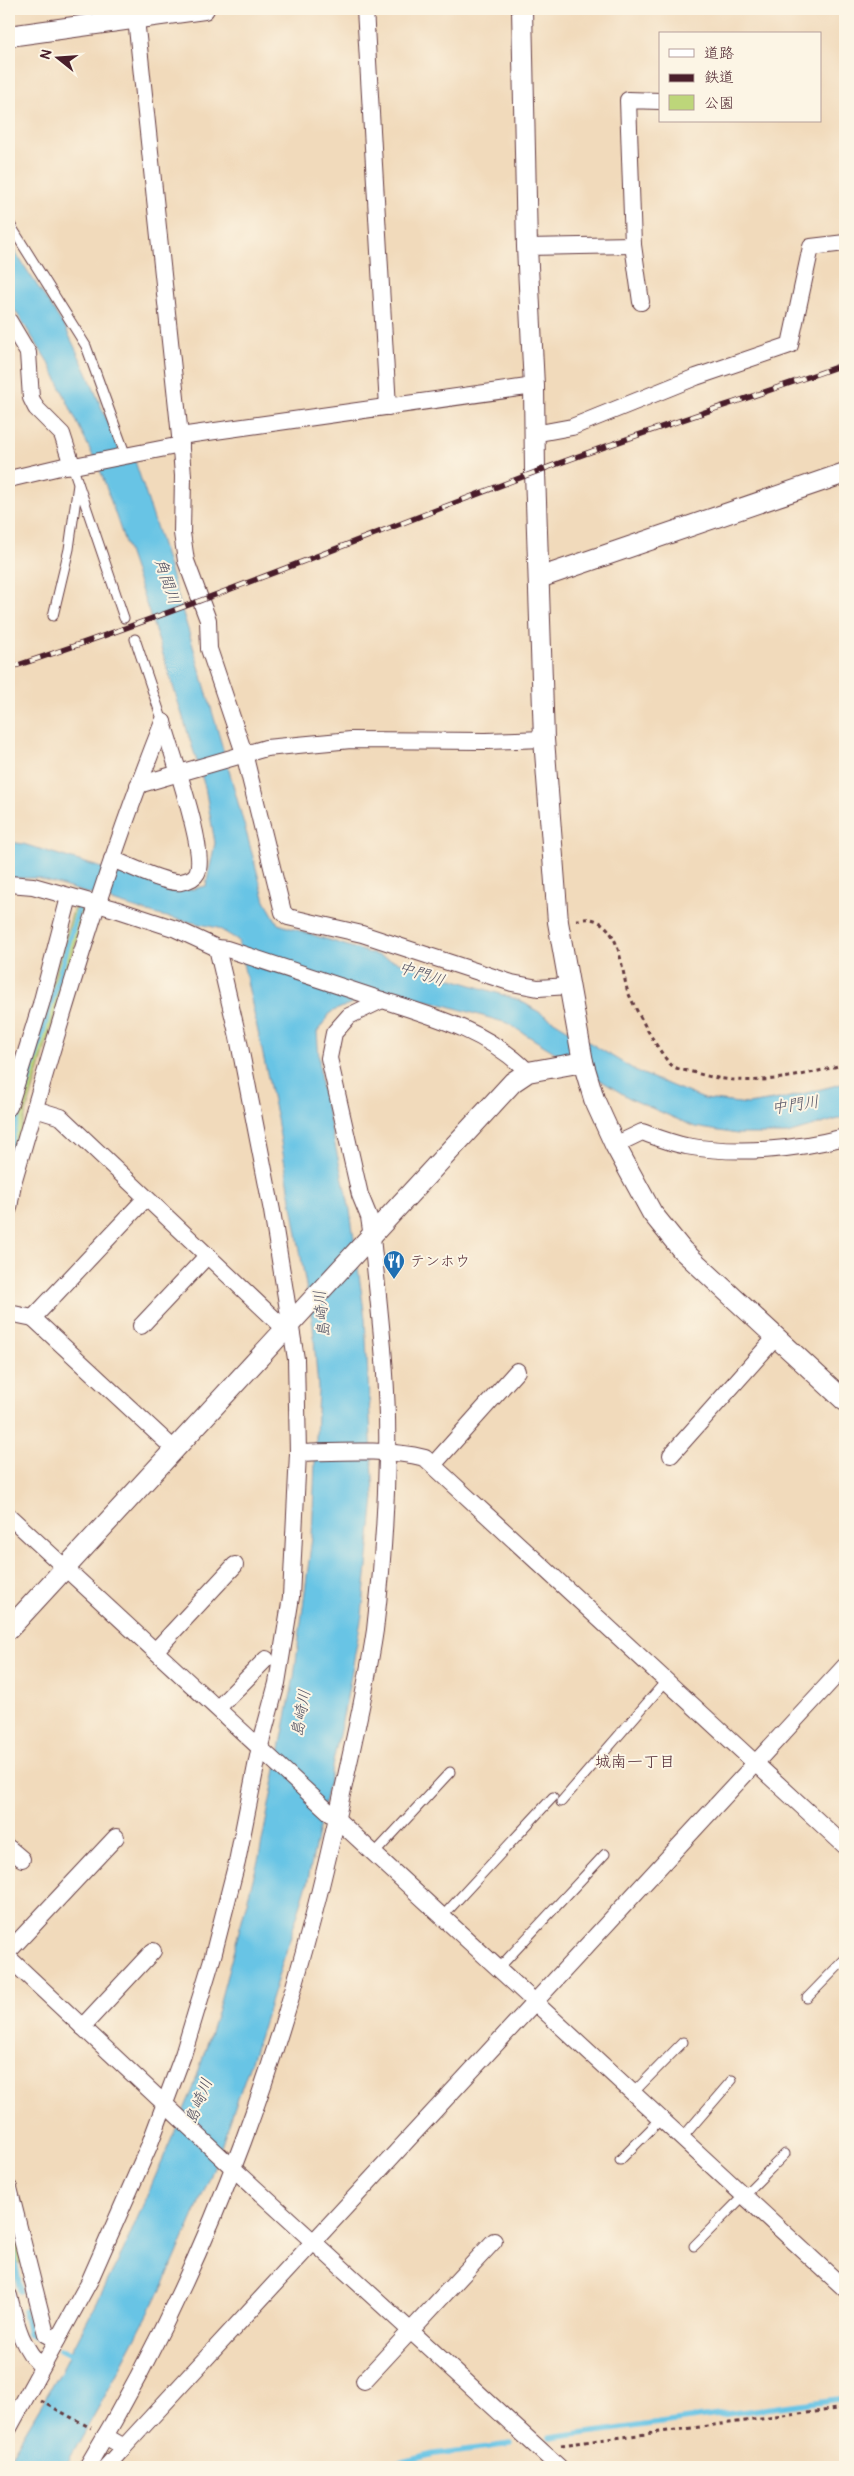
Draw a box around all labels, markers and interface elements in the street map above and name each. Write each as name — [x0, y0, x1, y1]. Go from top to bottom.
north arrow — [32, 32, 82, 82]
legend — [659, 32, 822, 122]
text: 道路 — [704, 44, 734, 63]
text: N — [37, 47, 56, 61]
text: 鉄道 — [704, 68, 734, 87]
text: 公園 — [704, 94, 734, 113]
water label: 角間川 — [150, 555, 184, 607]
water label: 中門川 — [396, 957, 448, 991]
water label: 中門川 — [770, 1092, 820, 1118]
restaurant icon: テンホウ — [382, 1249, 406, 1280]
place label: テンホウ — [410, 1252, 470, 1271]
water label: 島崎川 — [310, 1289, 334, 1339]
water label: 島崎川 — [287, 1688, 315, 1739]
district label: 城南一丁目 — [595, 1752, 675, 1772]
water label: 島崎川 — [181, 2075, 217, 2127]

